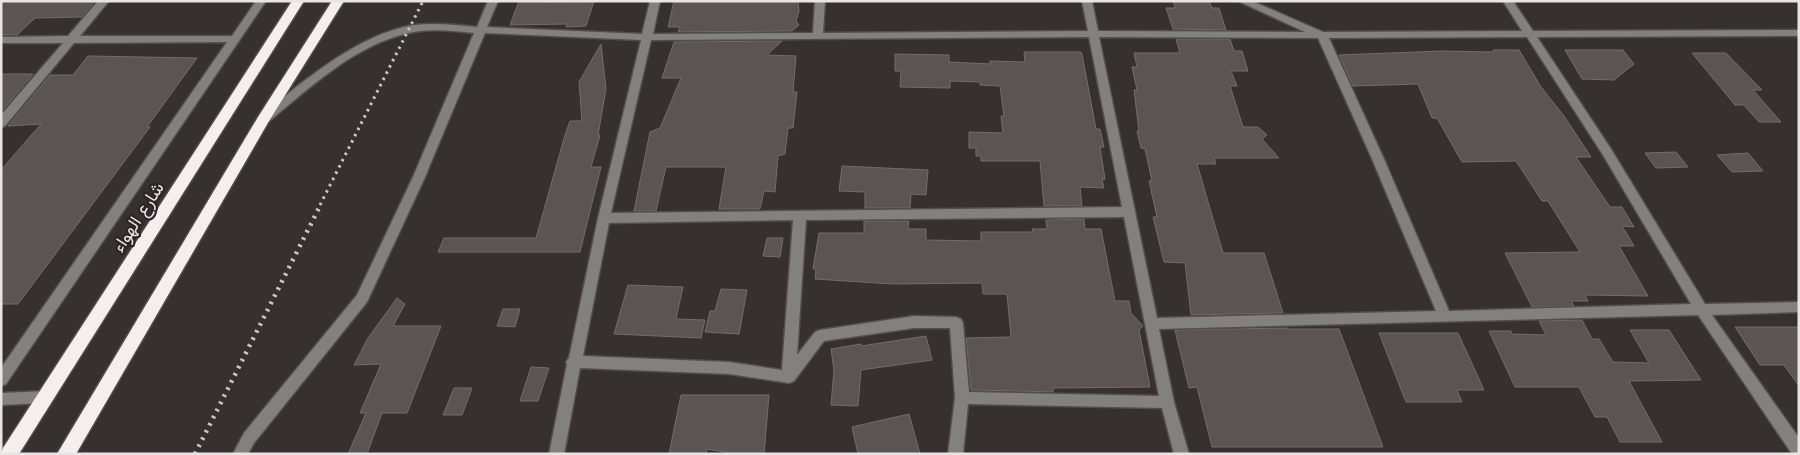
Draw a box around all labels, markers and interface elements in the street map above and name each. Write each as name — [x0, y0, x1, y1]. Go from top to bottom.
street label: شارع الهواء — [107, 178, 170, 257]

